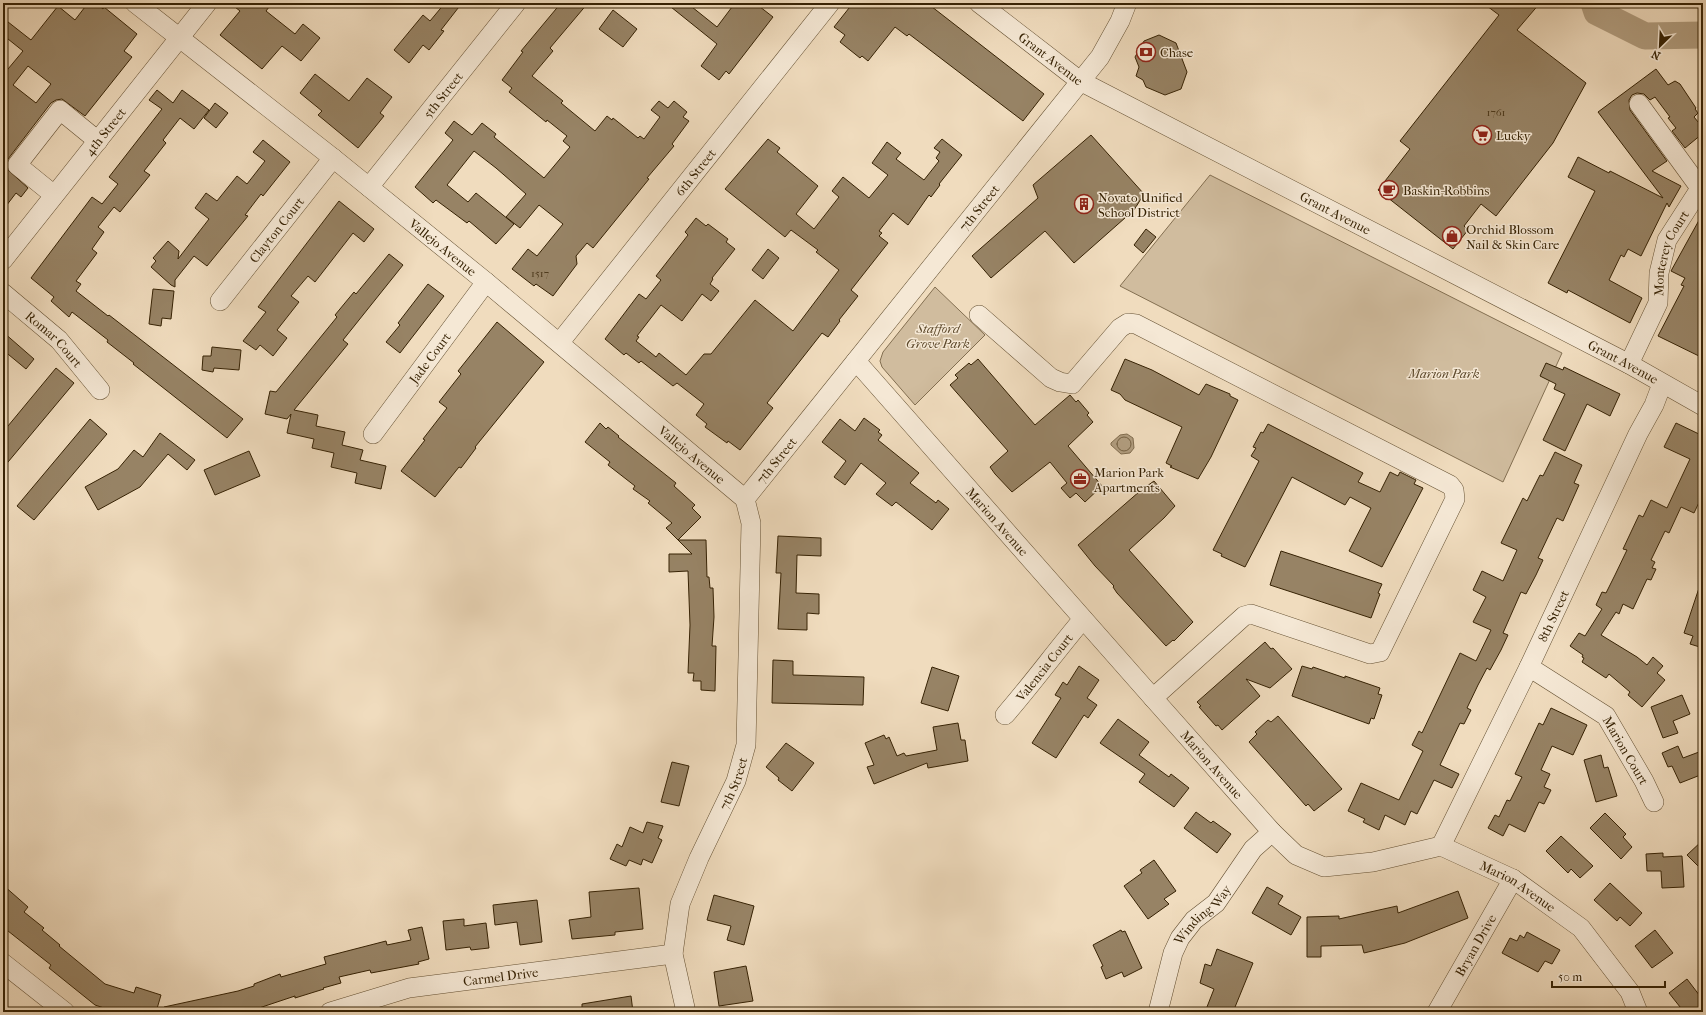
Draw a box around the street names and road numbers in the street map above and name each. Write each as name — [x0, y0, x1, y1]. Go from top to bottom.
street label: Grant Avenue — [1016, 29, 1087, 89]
street label: 5th Street — [420, 68, 466, 121]
street label: 4th Street — [81, 104, 129, 158]
street label: 6th Street — [672, 145, 719, 199]
street label: 7th Street — [956, 181, 1002, 234]
street label: Grant Avenue — [1297, 188, 1374, 237]
street label: Clayton Court — [246, 193, 307, 265]
street label: Monterey Court — [1651, 207, 1692, 296]
street label: Vallejo Avenue — [406, 215, 480, 279]
street label: Romar Court — [23, 308, 86, 370]
street label: Jade Court — [405, 329, 454, 387]
street label: Grant Avenue — [1585, 337, 1662, 387]
street label: Vallejo Avenue — [655, 422, 729, 487]
street label: 7th Street — [753, 434, 800, 487]
street label: Marion Avenue — [963, 484, 1032, 559]
street label: 8th Street — [1534, 587, 1572, 644]
street label: Valencia Court — [1012, 630, 1076, 705]
street label: Marion Court — [1600, 713, 1652, 787]
street label: Marion Avenue — [1178, 727, 1247, 802]
street label: 7th Street — [716, 755, 750, 812]
street label: Marion Avenue — [1478, 857, 1559, 915]
street label: Winding Way — [1170, 881, 1234, 948]
street label: Bryan Drive — [1452, 911, 1499, 979]
street label: Carmel Drive — [462, 964, 540, 988]

